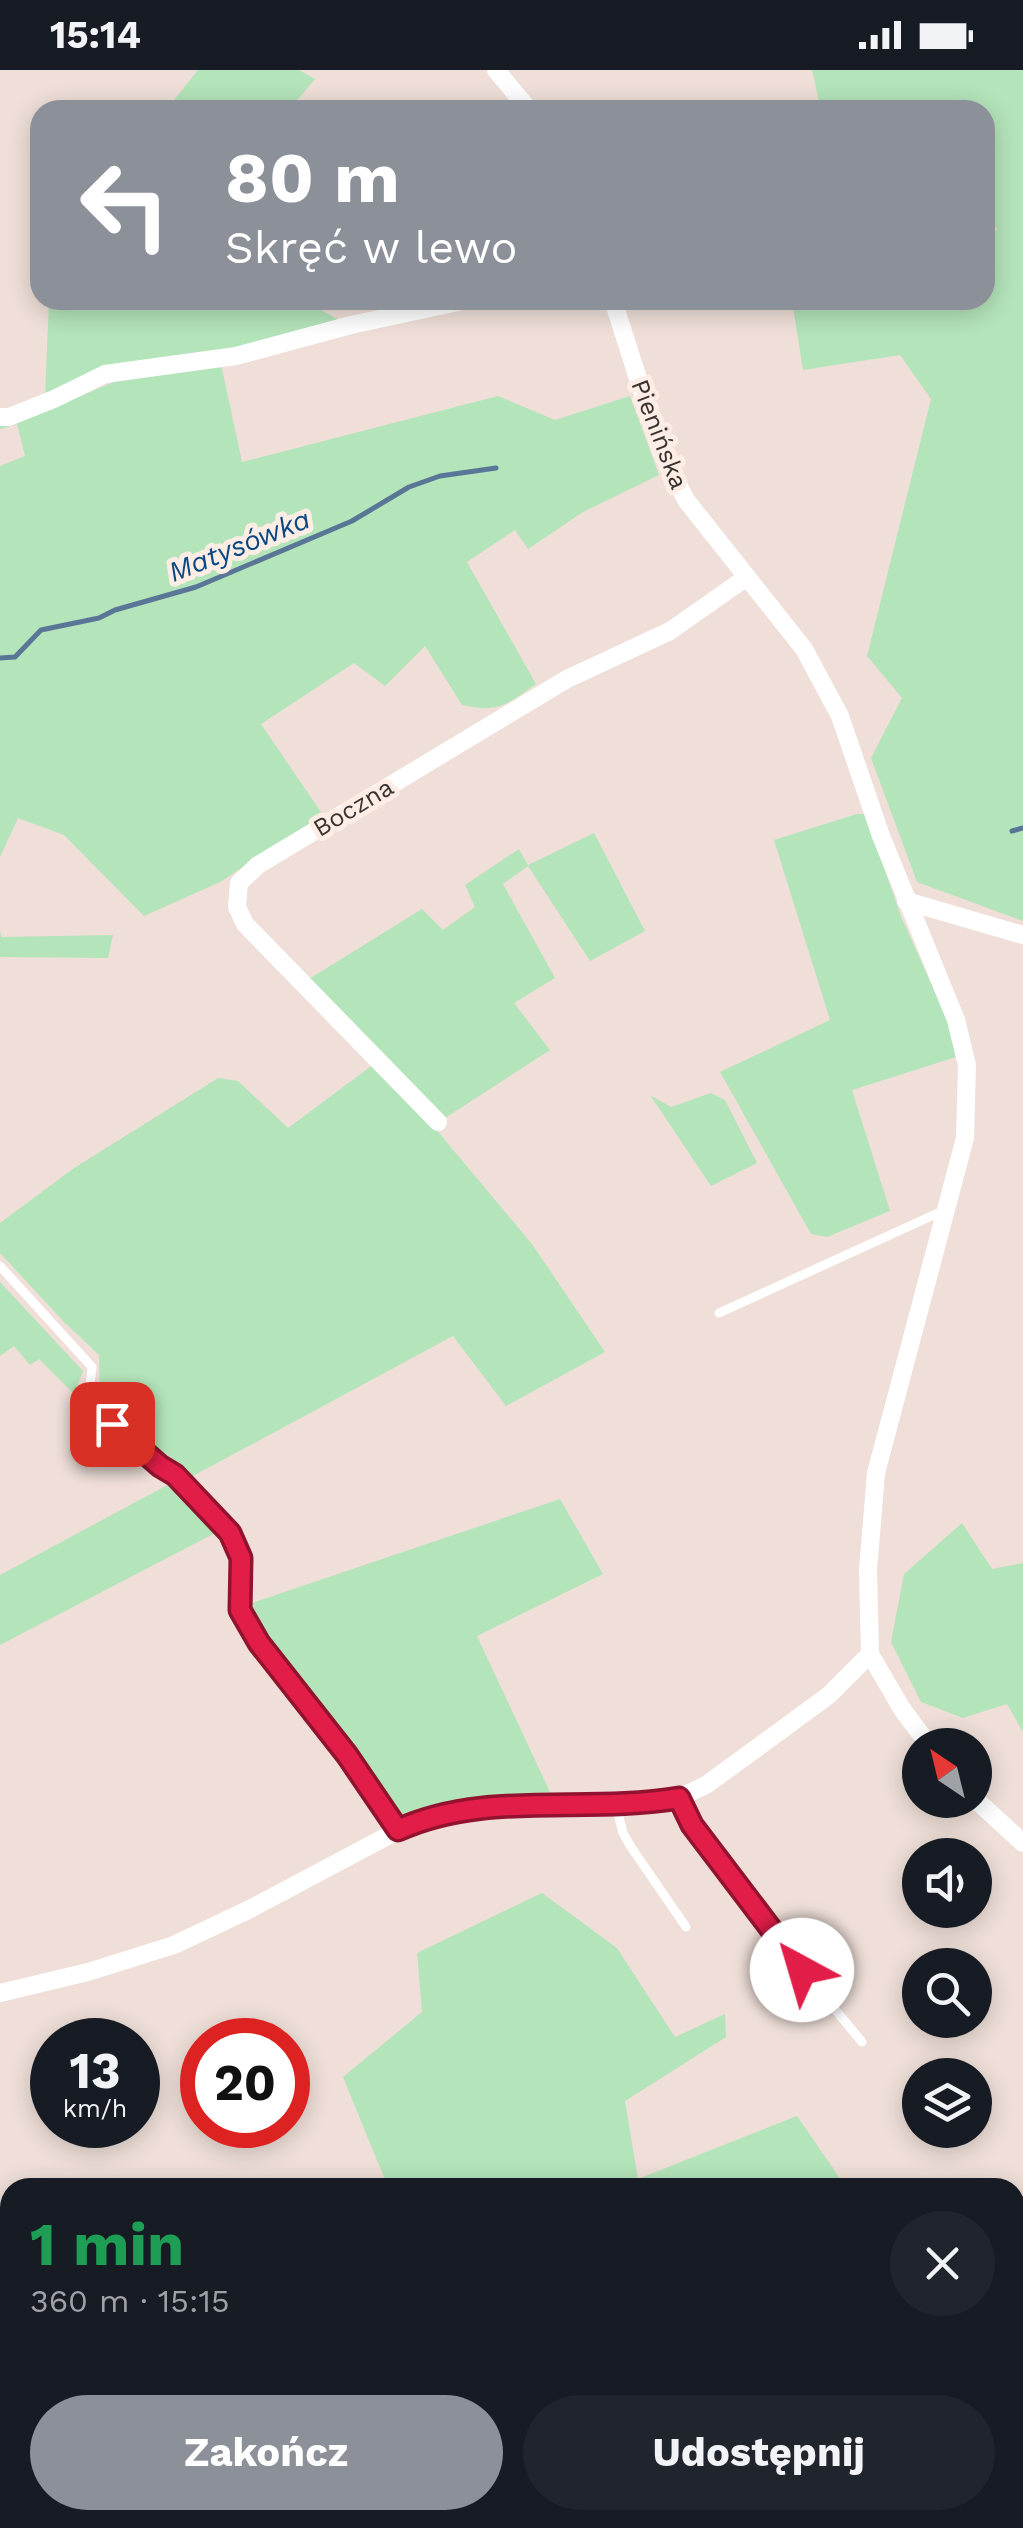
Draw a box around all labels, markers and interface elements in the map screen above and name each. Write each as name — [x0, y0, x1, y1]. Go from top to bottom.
text: 15:14 — [50, 13, 141, 57]
text: 80 m — [225, 137, 400, 219]
icon: left — [60, 140, 190, 270]
text: Skręć w lewo — [225, 221, 518, 274]
street label: Pienińska — [625, 375, 694, 493]
water label: Matysówka — [164, 502, 315, 589]
street label: Boczna — [308, 772, 399, 843]
pin — [70, 1382, 155, 1467]
icon: arrive — [85, 1397, 140, 1452]
north arrow — [902, 1728, 992, 1818]
map controls — [902, 1728, 992, 2148]
button: sound — [902, 1838, 992, 1928]
position arrow — [750, 1918, 854, 2022]
button: search — [902, 1948, 992, 2038]
speed limit sign: 20 — [180, 2018, 310, 2148]
text: 13 — [69, 2041, 121, 2100]
button: layers — [902, 2058, 992, 2148]
text: km/h — [63, 2094, 127, 2123]
text: 1 min — [30, 2209, 184, 2280]
button: close — [890, 2211, 995, 2316]
text: 360 m · 15:15 — [30, 2282, 230, 2320]
button: Zakończ — [30, 2395, 503, 2510]
button: Udostępnij — [523, 2395, 995, 2510]

